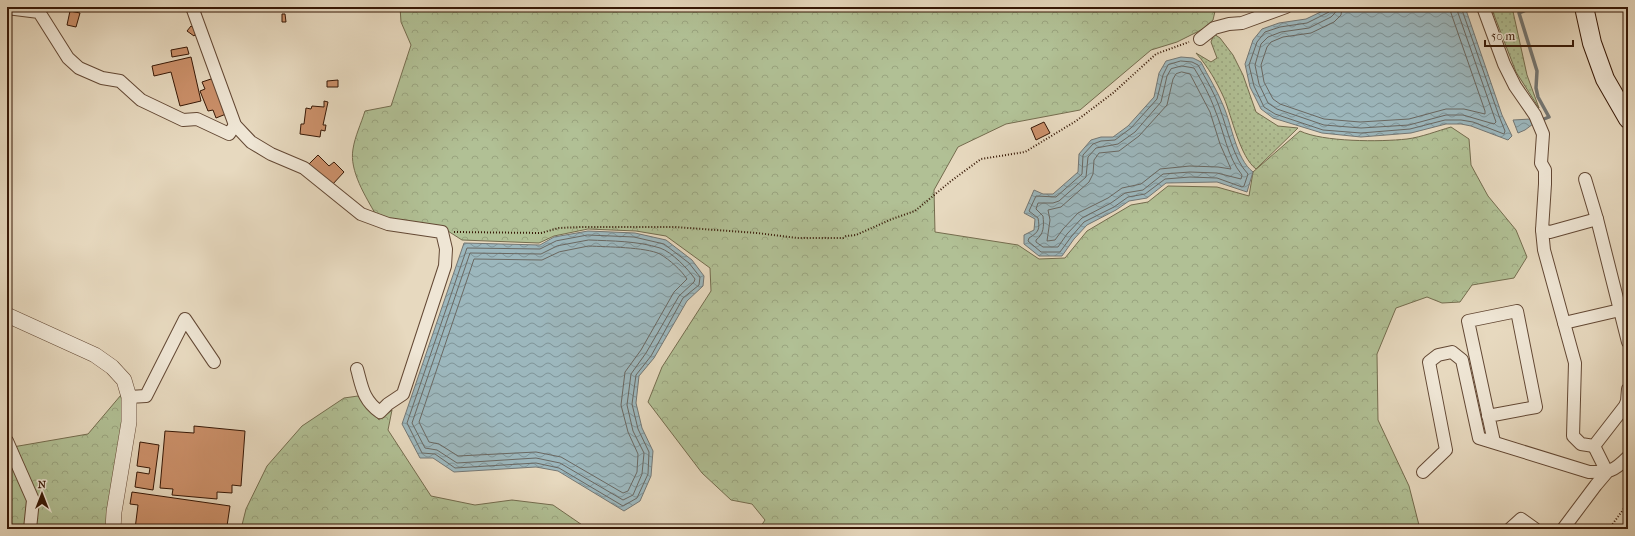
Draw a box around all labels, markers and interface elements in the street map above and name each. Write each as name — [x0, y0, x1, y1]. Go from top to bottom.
scale bar — [1485, 22, 1573, 48]
text: 50 m — [1491, 29, 1515, 43]
north arrow — [22, 474, 62, 514]
text: N — [38, 478, 47, 491]

